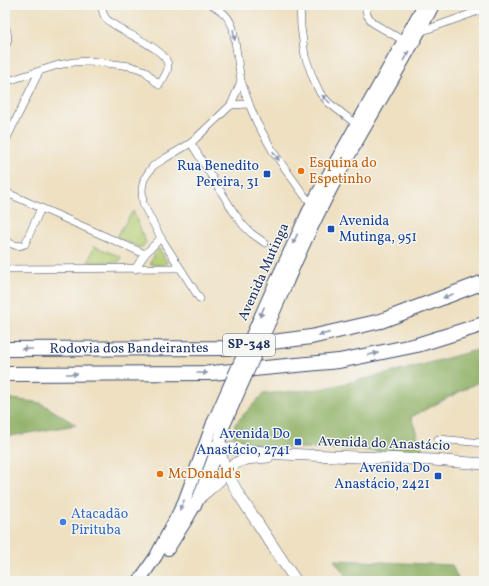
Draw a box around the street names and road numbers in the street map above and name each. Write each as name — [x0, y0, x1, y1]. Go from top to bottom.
street label: Avenida Mutinga — [234, 220, 294, 324]
road number: SP-348 — [223, 334, 275, 356]
street label: Rodovia dos Bandeirantes — [49, 339, 209, 358]
street label: Avenida do Anastácio — [318, 432, 450, 456]

